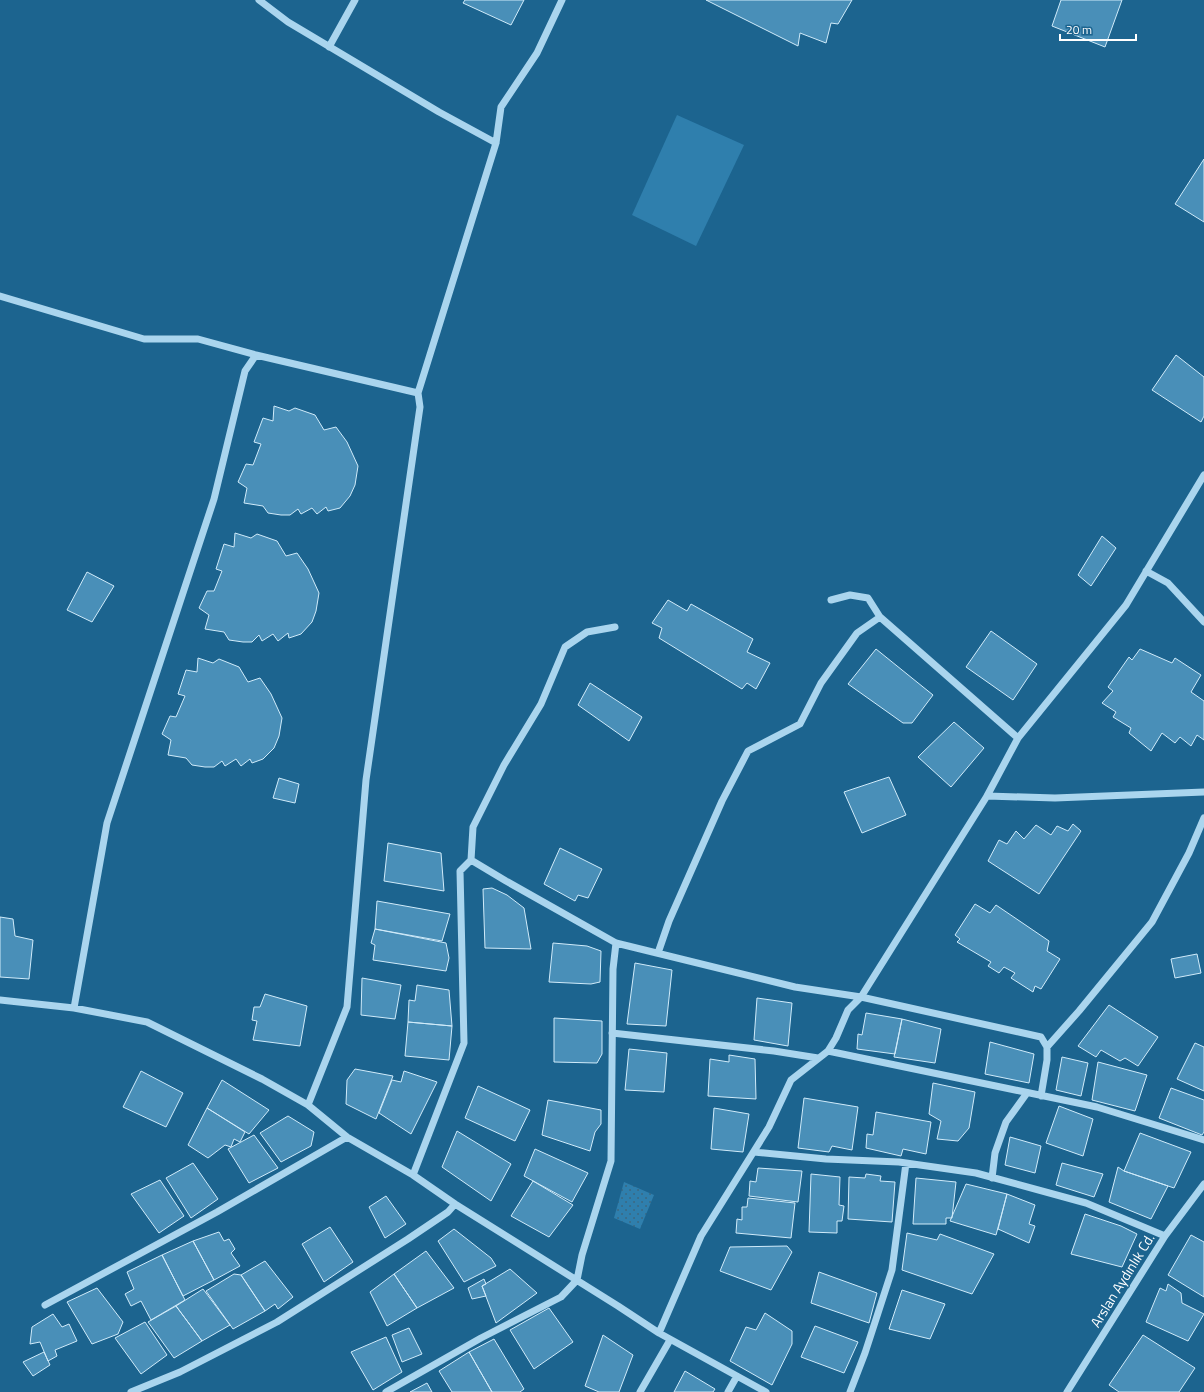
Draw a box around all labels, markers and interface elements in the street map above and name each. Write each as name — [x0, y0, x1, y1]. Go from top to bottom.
scale bar — [1060, 16, 1136, 42]
text: 20 m — [1066, 20, 1092, 39]
street label: Arslan Aydınlık Cd. — [1085, 1229, 1159, 1331]

